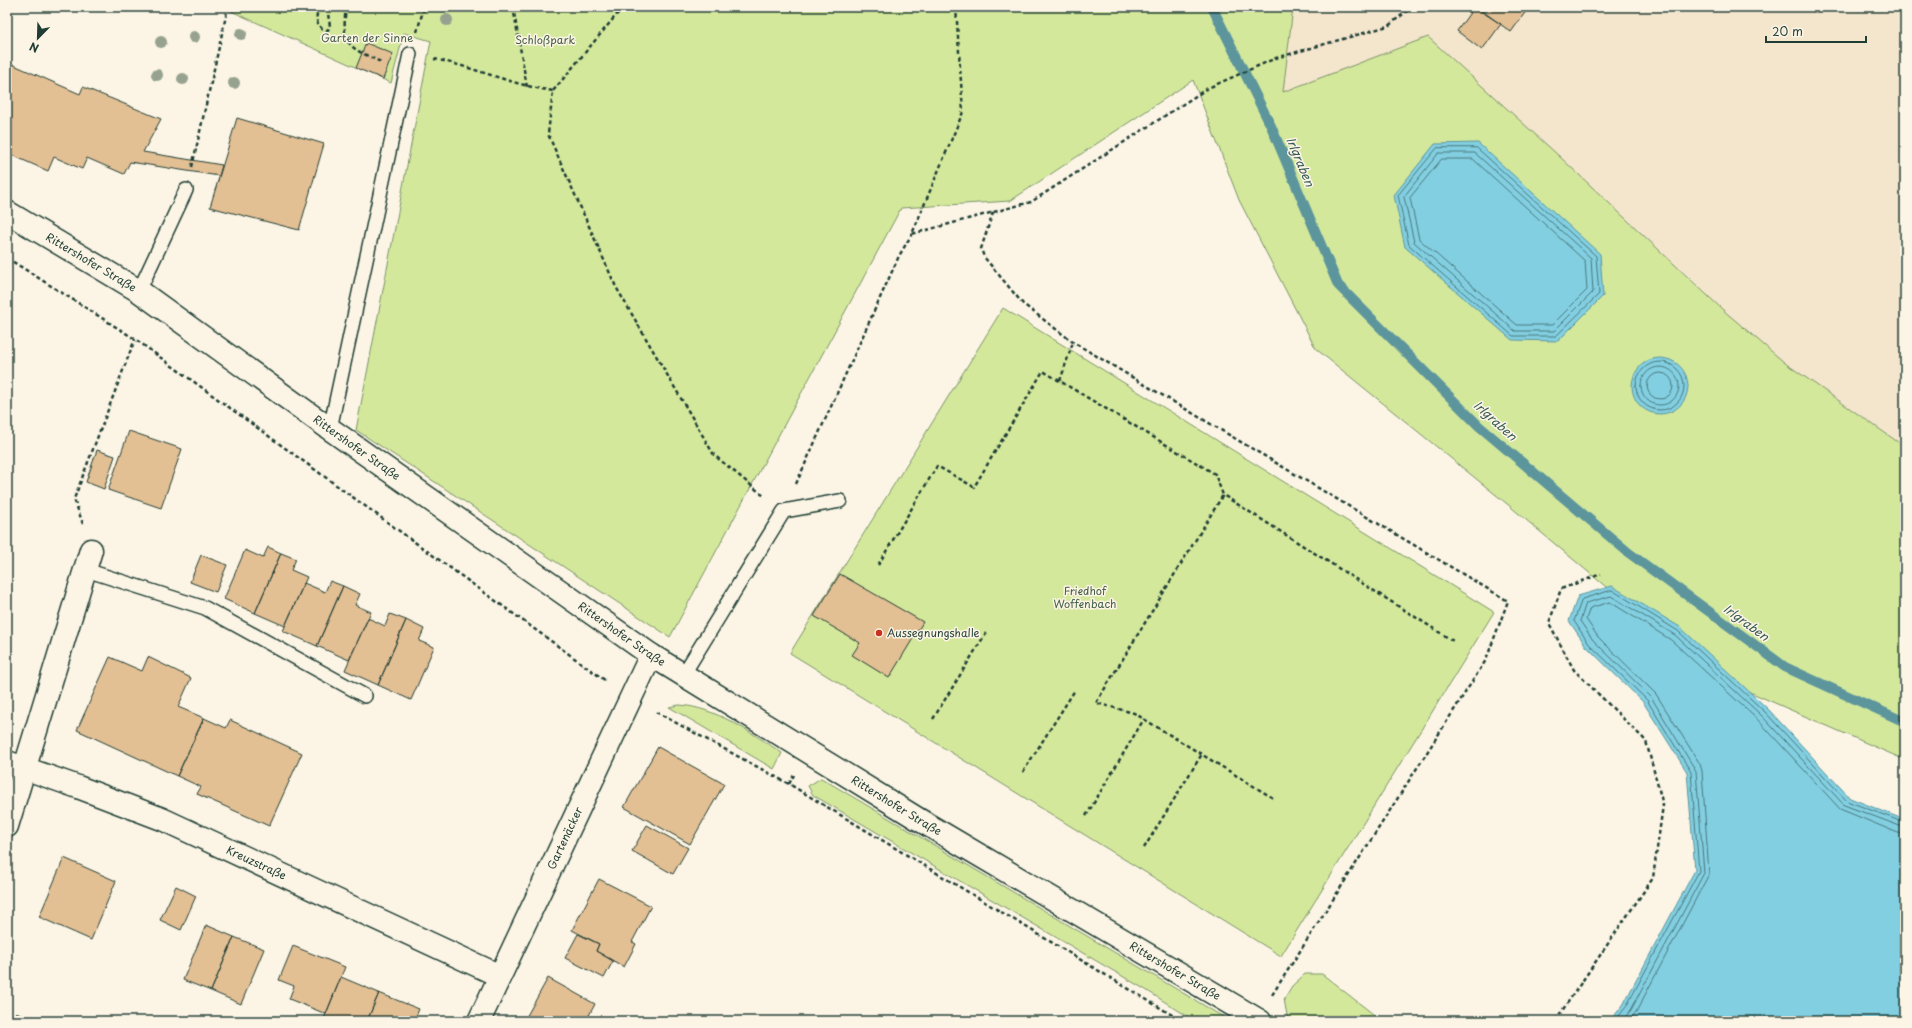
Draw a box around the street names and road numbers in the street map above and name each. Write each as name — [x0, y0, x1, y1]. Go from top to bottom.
street label: Rittershofer Straße — [43, 228, 140, 296]
street label: Rittershofer Straße — [310, 411, 404, 484]
street label: Rittershofer Straße — [575, 597, 669, 670]
street label: Rittershofer Straße — [848, 771, 945, 839]
street label: Gartenäcker — [542, 803, 587, 872]
street label: Kreuzstraße — [223, 841, 289, 884]
street label: Rittershofer Straße — [1127, 937, 1224, 1004]

